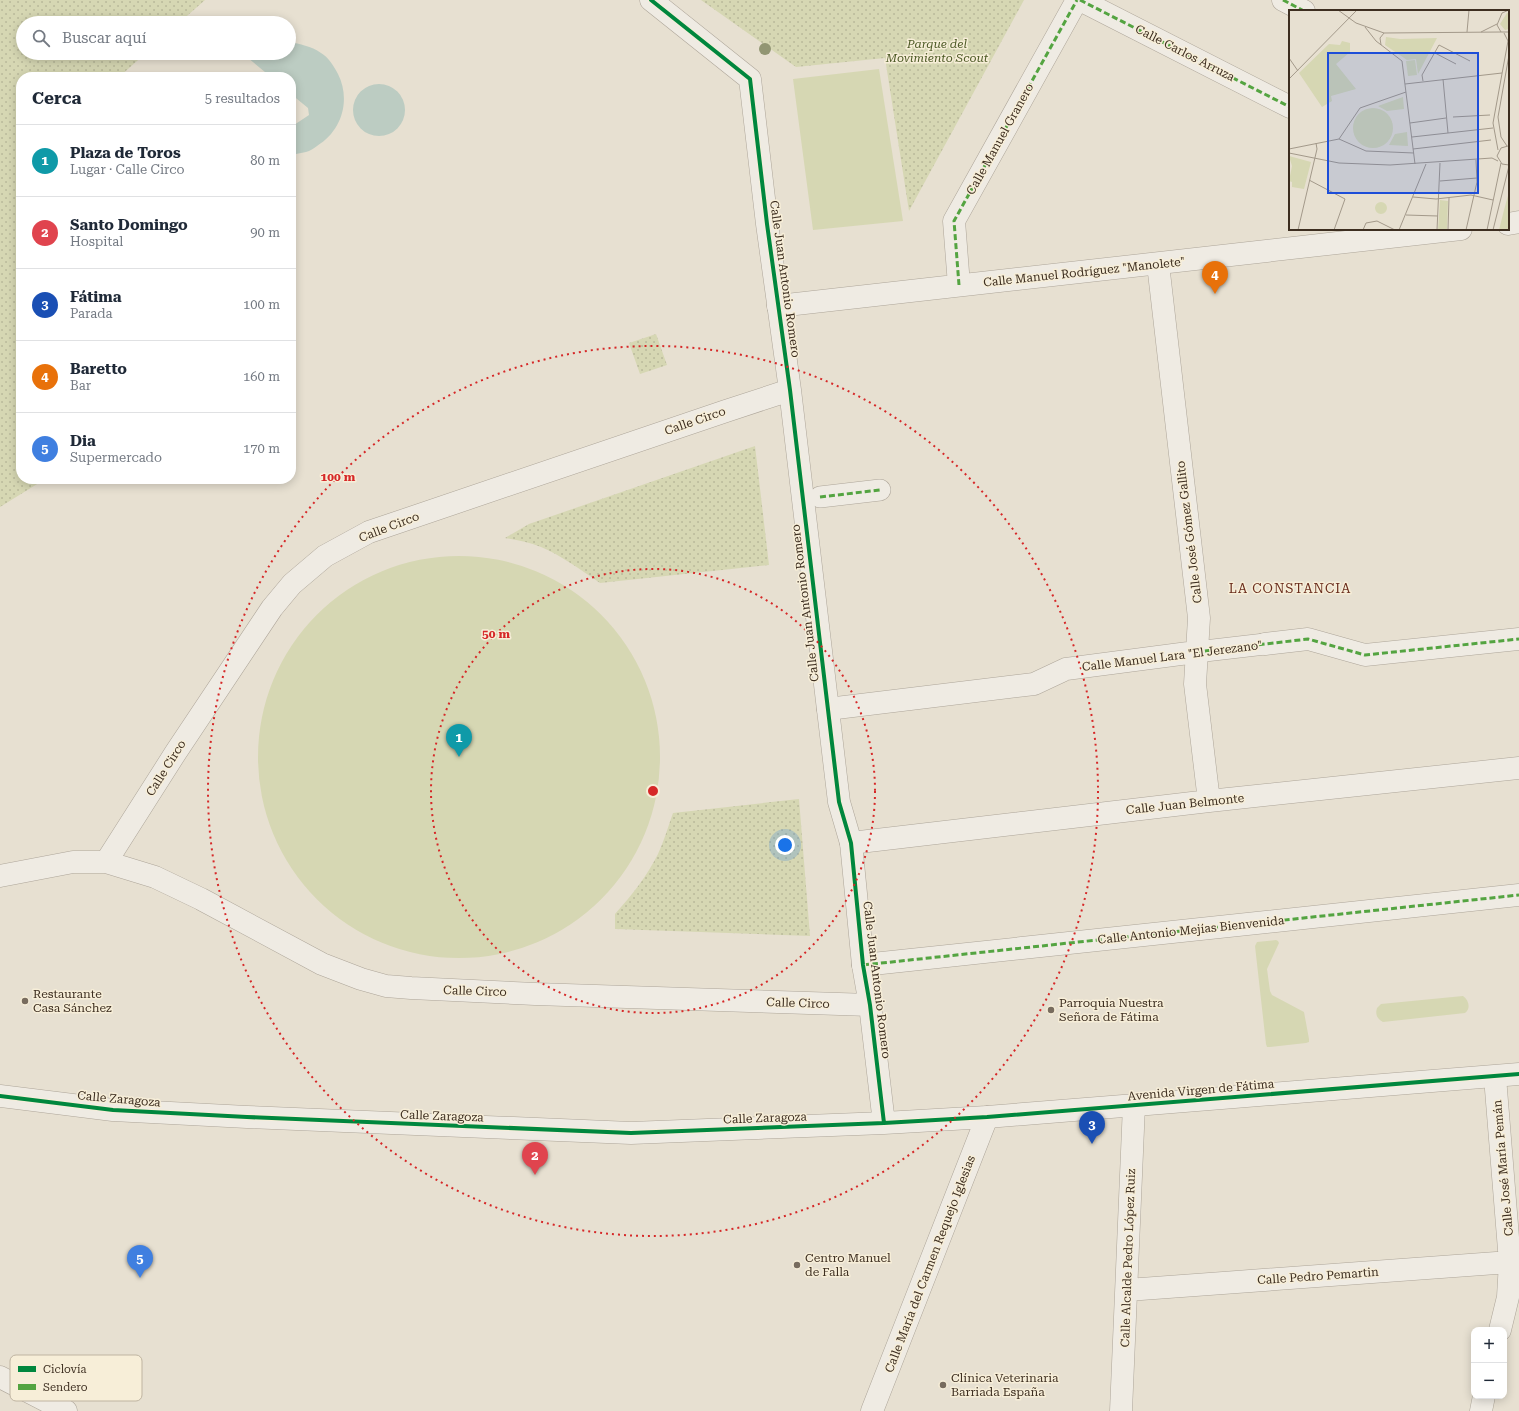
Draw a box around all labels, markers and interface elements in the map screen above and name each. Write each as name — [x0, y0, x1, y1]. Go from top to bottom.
inset map — [1289, 10, 1509, 230]
search box — [16, 16, 296, 60]
street label: Calle Carlos Arruza — [1133, 22, 1238, 84]
icon: search — [30, 27, 52, 49]
text: Buscar aquí — [62, 29, 146, 47]
park label: Parque del Movimiento Scout — [885, 37, 989, 65]
street label: Calle Manuel Granero — [963, 81, 1037, 197]
text: Cerca — [32, 88, 82, 108]
text: 5 resultados — [205, 91, 280, 106]
text: Plaza de Toros — [70, 144, 181, 162]
text: 1 — [41, 153, 49, 168]
text: 80 m — [250, 153, 280, 168]
text: Lugar · Calle Circo — [70, 162, 185, 177]
street label: Calle Juan Antonio Romero — [767, 200, 803, 358]
text: Santo Domingo — [70, 216, 188, 234]
text: 2 — [41, 225, 49, 240]
text: 90 m — [250, 225, 280, 240]
text: Hospital — [70, 234, 123, 249]
street label: Calle Manuel Rodríguez "Manolete" — [982, 254, 1186, 290]
pin: 4 — [1202, 261, 1228, 294]
text: Fátima — [70, 288, 122, 306]
text: 3 — [41, 297, 49, 312]
text: 100 m — [243, 297, 280, 312]
text: Parada — [70, 306, 113, 321]
text: Baretto — [70, 360, 127, 378]
text: 4 — [41, 369, 49, 384]
text: 160 m — [243, 369, 280, 384]
text: Bar — [70, 378, 91, 393]
street label: Calle Circo — [663, 404, 727, 438]
text: Dia — [70, 432, 96, 450]
text: 5 — [41, 441, 49, 456]
text: 170 m — [243, 441, 280, 456]
text: Supermercado — [70, 450, 162, 465]
street label: Calle José Gómez Gallito — [1173, 460, 1205, 604]
text: 100 m — [321, 470, 356, 484]
street label: Calle Circo — [357, 509, 421, 545]
street label: Calle Juan Antonio Romero — [788, 523, 822, 683]
district label: LA CONSTANCIA — [1229, 581, 1351, 596]
text: 50 m — [482, 627, 510, 641]
street label: Calle Manuel Lara "El Jerezano" — [1081, 638, 1263, 674]
pin: 1 — [446, 724, 472, 757]
street label: Calle Circo — [143, 737, 189, 799]
centre of rings — [646, 784, 660, 798]
street label: Calle Juan Belmonte — [1125, 791, 1245, 817]
your location — [775, 835, 795, 855]
street label: Calle Juan Antonio Romero — [860, 900, 894, 1060]
street label: Calle Antonio Mejías Bienvenida — [1097, 913, 1286, 947]
street label: Calle Circo — [443, 983, 507, 999]
place label: Restaurante Casa Sánchez — [33, 987, 112, 1015]
street label: Calle Circo — [766, 995, 830, 1011]
marker: Restaurante Casa Sánchez — [20, 996, 30, 1006]
place label: Parroquia Nuestra Señora de Fátima — [1059, 996, 1164, 1024]
marker: Parroquia Nuestra Señora de Fátima — [1046, 1005, 1056, 1015]
street label: Avenida Virgen de Fátima — [1127, 1077, 1275, 1103]
street label: Calle Zaragoza — [77, 1088, 162, 1110]
street label: Calle José María Pemán — [1490, 1099, 1516, 1237]
street label: Calle Zaragoza — [400, 1108, 484, 1124]
street label: Calle Zaragoza — [723, 1110, 807, 1126]
pin: 3 — [1079, 1111, 1105, 1144]
pin: 2 — [522, 1142, 548, 1175]
street label: Calle María del Carmen Requejo Iglesias — [882, 1153, 978, 1375]
street label: Calle Alcalde Pedro López Ruiz — [1118, 1168, 1138, 1348]
pin: 5 — [127, 1245, 153, 1278]
place label: Centro Manuel de Falla — [805, 1251, 891, 1279]
marker: Centro Manuel de Falla — [792, 1260, 802, 1270]
street label: Calle Pedro Pemartin — [1257, 1265, 1379, 1287]
map controls — [1471, 1327, 1507, 1399]
button: + — [1471, 1327, 1507, 1363]
legend — [10, 1355, 142, 1401]
text: Ciclovía — [43, 1363, 86, 1376]
button: − — [1471, 1363, 1507, 1399]
place label: Clínica Veterinaria Barriada España — [951, 1371, 1059, 1399]
marker: Clínica Veterinaria Barriada España — [938, 1380, 948, 1390]
text: Sendero — [43, 1381, 88, 1394]

